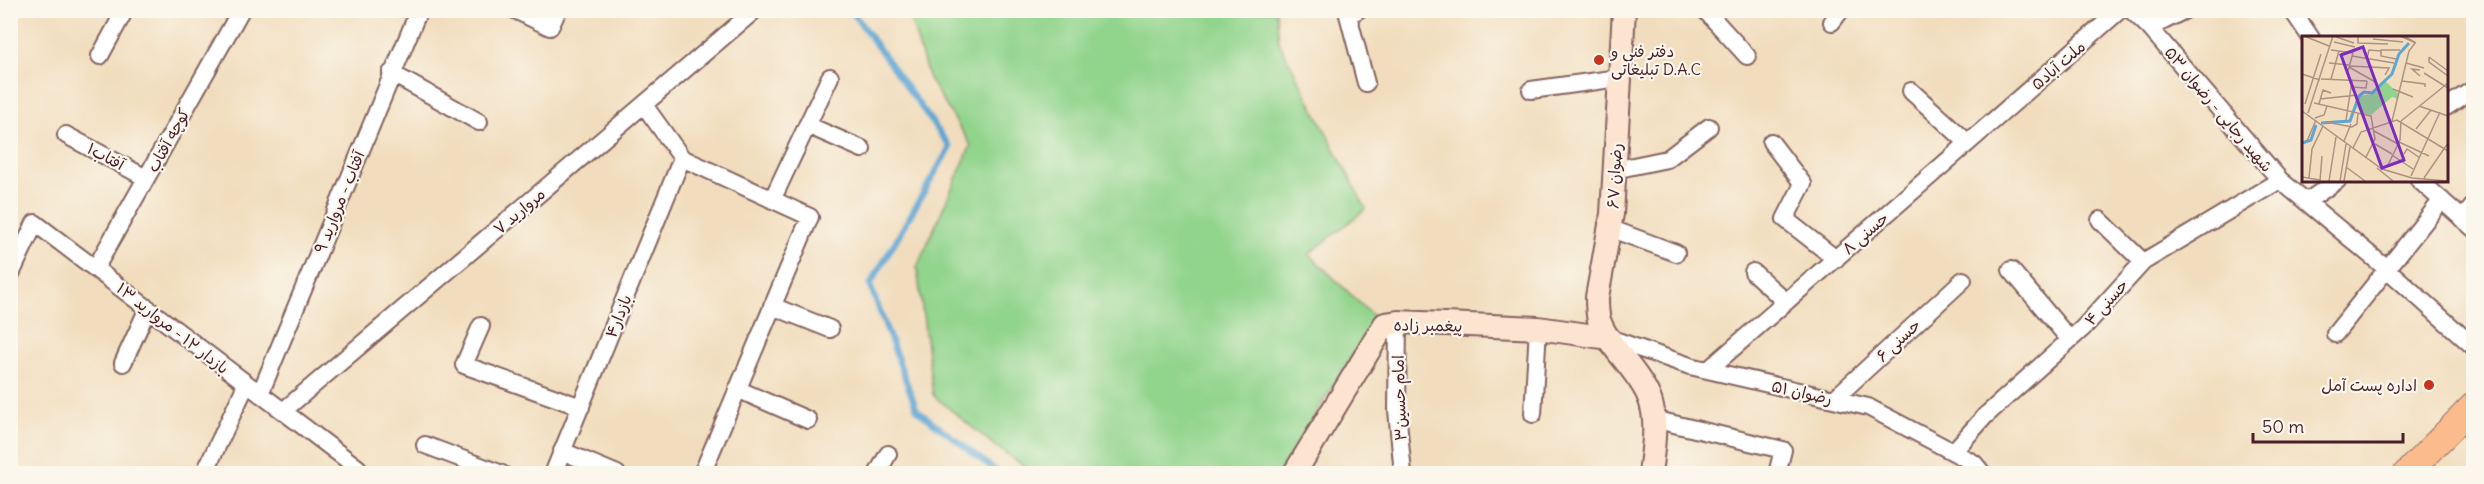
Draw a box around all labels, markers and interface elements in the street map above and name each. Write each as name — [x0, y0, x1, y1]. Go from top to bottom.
street label: ملت آباد۵ — [2027, 36, 2089, 94]
inset map — [2302, 36, 2448, 182]
place label: دفتر فنی و تبلیغاتی D.A.C — [1609, 41, 1701, 80]
street label: شهید رجایی - رضوان ۵۳ — [2160, 42, 2277, 176]
marker: دفتر فنی و تبلیغاتی D.A.C — [1592, 53, 1606, 67]
street label: کوچه آفتاب — [142, 104, 195, 176]
street label: آفتاب۱ — [84, 138, 129, 175]
street label: رضوان ۶۷ — [1602, 143, 1627, 210]
street label: آفتاب - مروارید ۹ — [309, 147, 369, 256]
street label: مروارید ۷ — [489, 184, 549, 238]
street label: حسنی ۸ — [1838, 207, 1893, 259]
street label: حسنی ۴ — [2080, 275, 2133, 330]
street label: بازدار ۱۲ - مروارید ۱۳ — [113, 278, 233, 378]
street label: بازدار۴ — [600, 291, 636, 341]
street label: پیغمبر زاده — [1393, 314, 1463, 337]
street label: حسنی ۶ — [1872, 314, 1925, 366]
street label: امام حسین۳ — [1388, 355, 1413, 441]
street label: رضوان ۵۱ — [1769, 375, 1834, 410]
place label: اداره پست آمل — [2321, 375, 2417, 396]
marker: اداره پست آمل — [2422, 378, 2436, 392]
scale bar — [2253, 406, 2403, 444]
text: 50 m — [2262, 415, 2304, 438]

